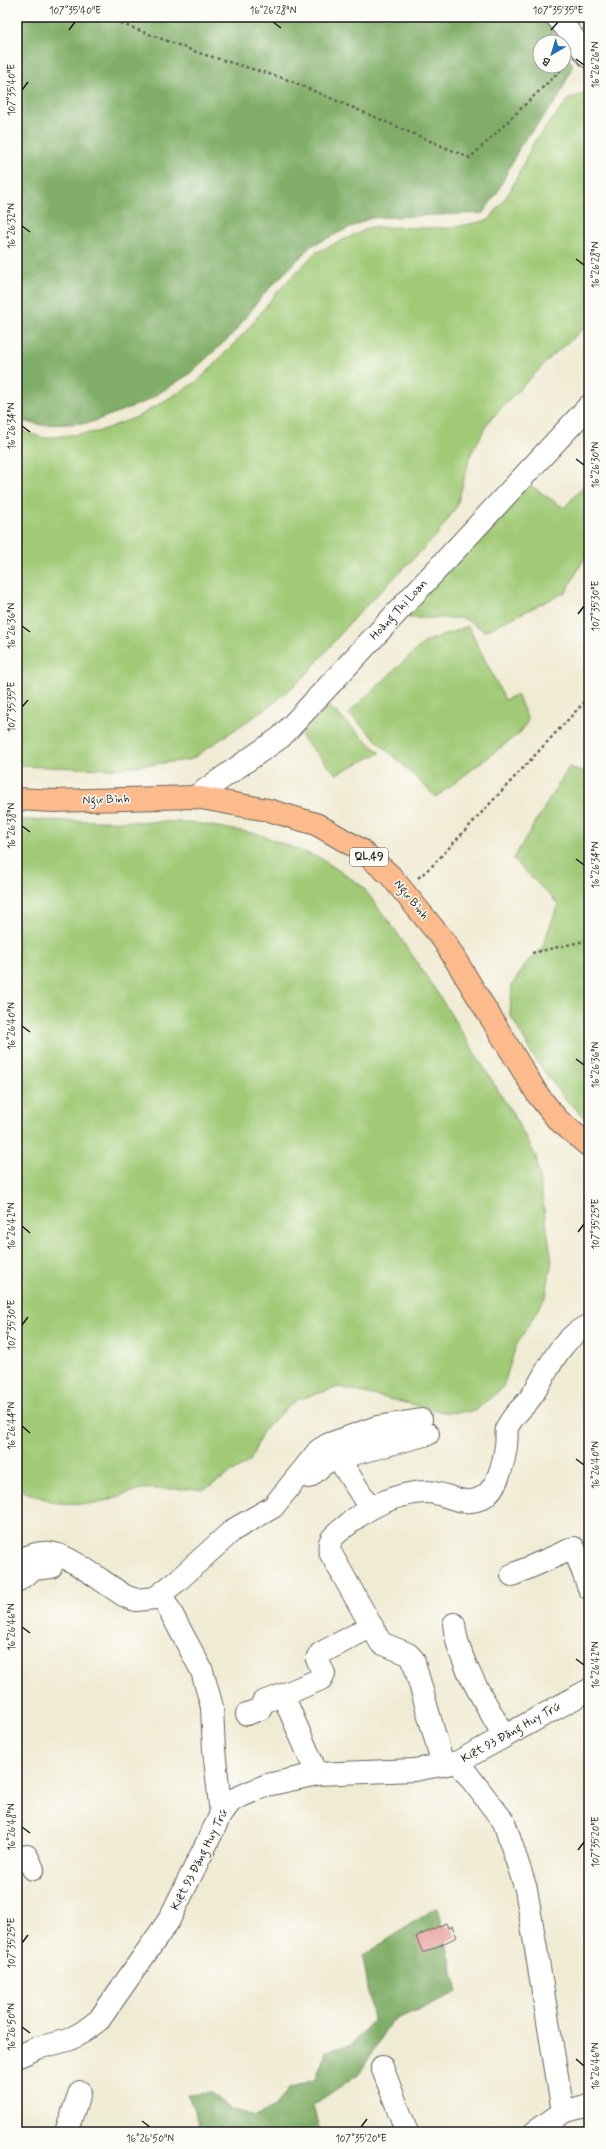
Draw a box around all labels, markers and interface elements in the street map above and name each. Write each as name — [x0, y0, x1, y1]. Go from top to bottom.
text: 107°35'40"E — [49, 4, 101, 18]
text: 16°26'28"N — [250, 4, 297, 18]
text: 107°35'35"E — [533, 4, 583, 18]
north arrow — [532, 34, 572, 74]
text: 16°26'26"N — [589, 41, 603, 88]
text: B — [539, 53, 554, 69]
text: 107°35'40"E — [5, 64, 19, 116]
text: 16°26'32"N — [5, 203, 19, 249]
text: 16°26'28"N — [589, 241, 603, 288]
text: 16°26'34"N — [5, 402, 19, 449]
text: 16°26'30"N — [589, 441, 603, 488]
street label: Hoàng Thị Loan — [367, 576, 432, 645]
text: 107°35'30"E — [589, 580, 603, 631]
text: 16°26'36"N — [5, 603, 19, 649]
text: 107°35'35"E — [5, 682, 19, 732]
street label: Ngự Bình — [82, 791, 130, 810]
text: 16°26'38"N — [5, 803, 19, 849]
text: 16°26'34"N — [589, 841, 603, 888]
road number: QL.49 — [350, 848, 388, 866]
street label: Ngự Bình — [389, 877, 432, 924]
text: 16°26'40"N — [5, 1002, 19, 1050]
text: 16°26'36"N — [589, 1042, 603, 1088]
text: 107°35'25"E — [589, 1198, 603, 1249]
text: 16°26'42"N — [5, 1202, 19, 1250]
text: 107°35'30"E — [5, 1299, 19, 1350]
text: 16°26'44"N — [5, 1402, 19, 1450]
text: 16°26'40"N — [589, 1441, 603, 1489]
text: 16°26'46"N — [5, 1603, 19, 1651]
text: 16°26'42"N — [589, 1641, 603, 1689]
street label: Kiệt 93 Đặng Huy Trứ — [458, 1699, 564, 1768]
text: 16°26'48"N — [5, 1803, 19, 1851]
street label: Kiệt 93 Đặng Huy Trứ — [168, 1807, 233, 1914]
text: 107°35'20"E — [589, 1816, 603, 1868]
text: 107°35'25"E — [5, 1917, 19, 1968]
text: 16°26'50"N — [5, 2003, 19, 2051]
text: 16°26'46"N — [589, 2042, 603, 2090]
text: 16°26'50"N — [126, 2132, 174, 2146]
text: 107°35'20"E — [335, 2132, 387, 2146]

